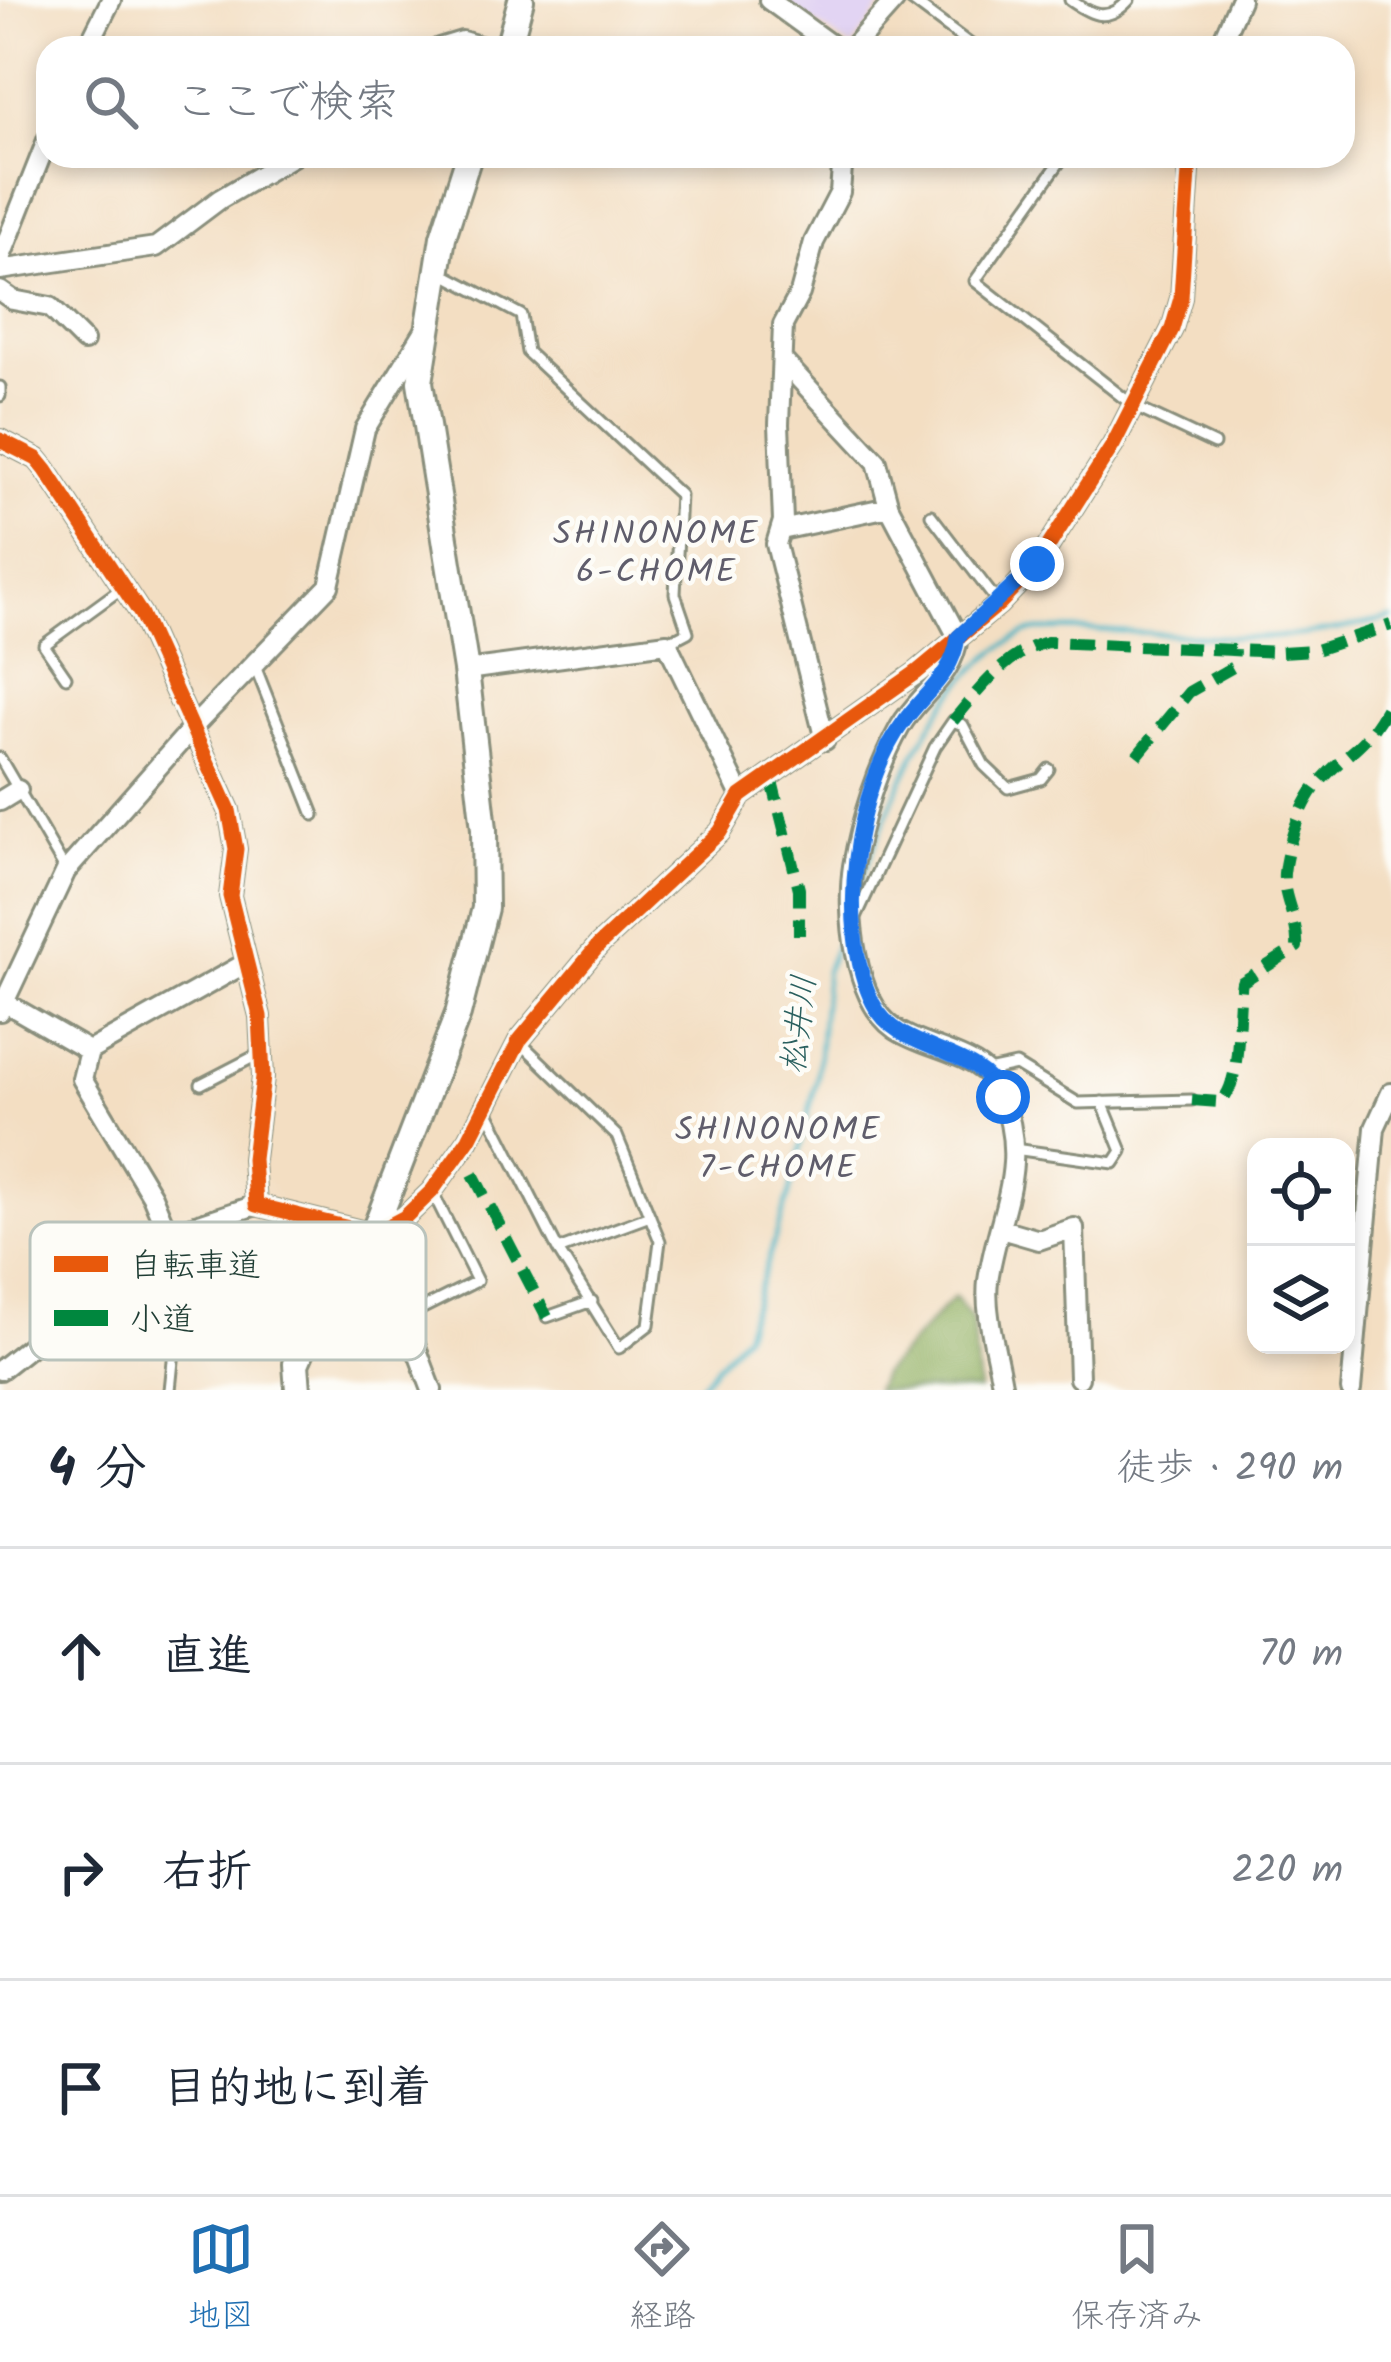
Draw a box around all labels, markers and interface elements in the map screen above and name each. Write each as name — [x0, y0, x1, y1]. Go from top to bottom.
search box — [36, 36, 1355, 168]
text: ここで検索 — [174, 68, 399, 140]
icon: search — [78, 69, 144, 135]
district label: SHINONOME 6-CHOME — [553, 509, 761, 600]
route end — [1010, 537, 1064, 591]
water label: 松井川 — [768, 972, 833, 1077]
route start — [976, 1070, 1030, 1124]
district label: SHINONOME 7-CHOME — [675, 1105, 883, 1196]
map controls — [1247, 1138, 1355, 1354]
button: locate — [1247, 1138, 1355, 1246]
legend — [30, 1222, 426, 1360]
text: 自転車道 — [129, 1241, 261, 1294]
button: layers — [1247, 1246, 1355, 1354]
text: 小道 — [129, 1295, 195, 1348]
text: 4 分 — [48, 1430, 146, 1511]
text: 徒歩 · 290 m — [1117, 1439, 1343, 1501]
text: 直進 — [162, 1622, 252, 1694]
icon: ahead — [48, 1623, 114, 1689]
text: 70 m — [1259, 1625, 1343, 1687]
text: 右折 — [162, 1838, 252, 1910]
icon: right — [48, 1839, 114, 1905]
text: 220 m — [1231, 1841, 1343, 1903]
text: 目的地に到着 — [162, 2054, 432, 2126]
icon: arrive — [48, 2055, 114, 2121]
tab: 地図 — [188, 2216, 254, 2344]
tab: 経路 — [629, 2216, 695, 2344]
tab: 保存済み — [1071, 2216, 1203, 2344]

